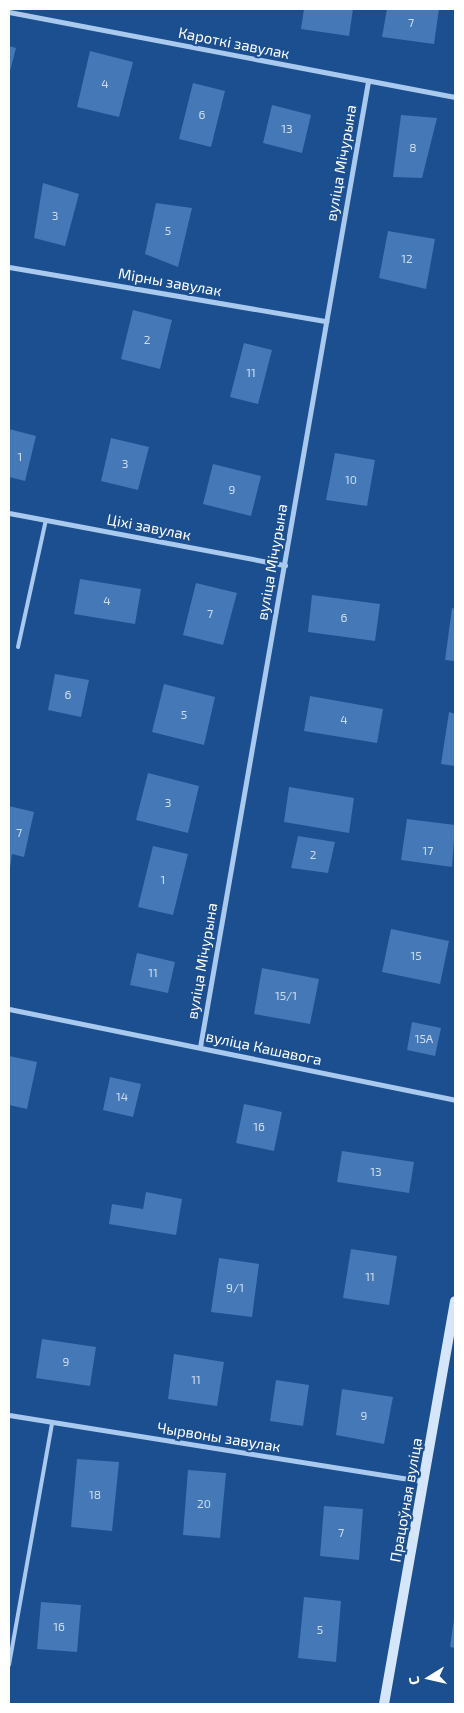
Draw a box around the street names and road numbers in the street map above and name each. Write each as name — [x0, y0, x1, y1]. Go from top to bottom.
street label: Кароткі завулак — [177, 23, 291, 63]
street label: вуліца Мічурына — [322, 103, 360, 223]
street label: Мірны завулак — [117, 264, 223, 300]
street label: вуліца Мічурына — [253, 502, 291, 622]
street label: Ціхі завулак — [105, 510, 193, 544]
street label: вуліца Мічурына — [183, 901, 221, 1021]
street label: вуліца Кашавога — [204, 1027, 324, 1069]
street label: Чырвоны завулак — [156, 1418, 282, 1456]
street label: Працоўная вуліца — [386, 1436, 426, 1564]

